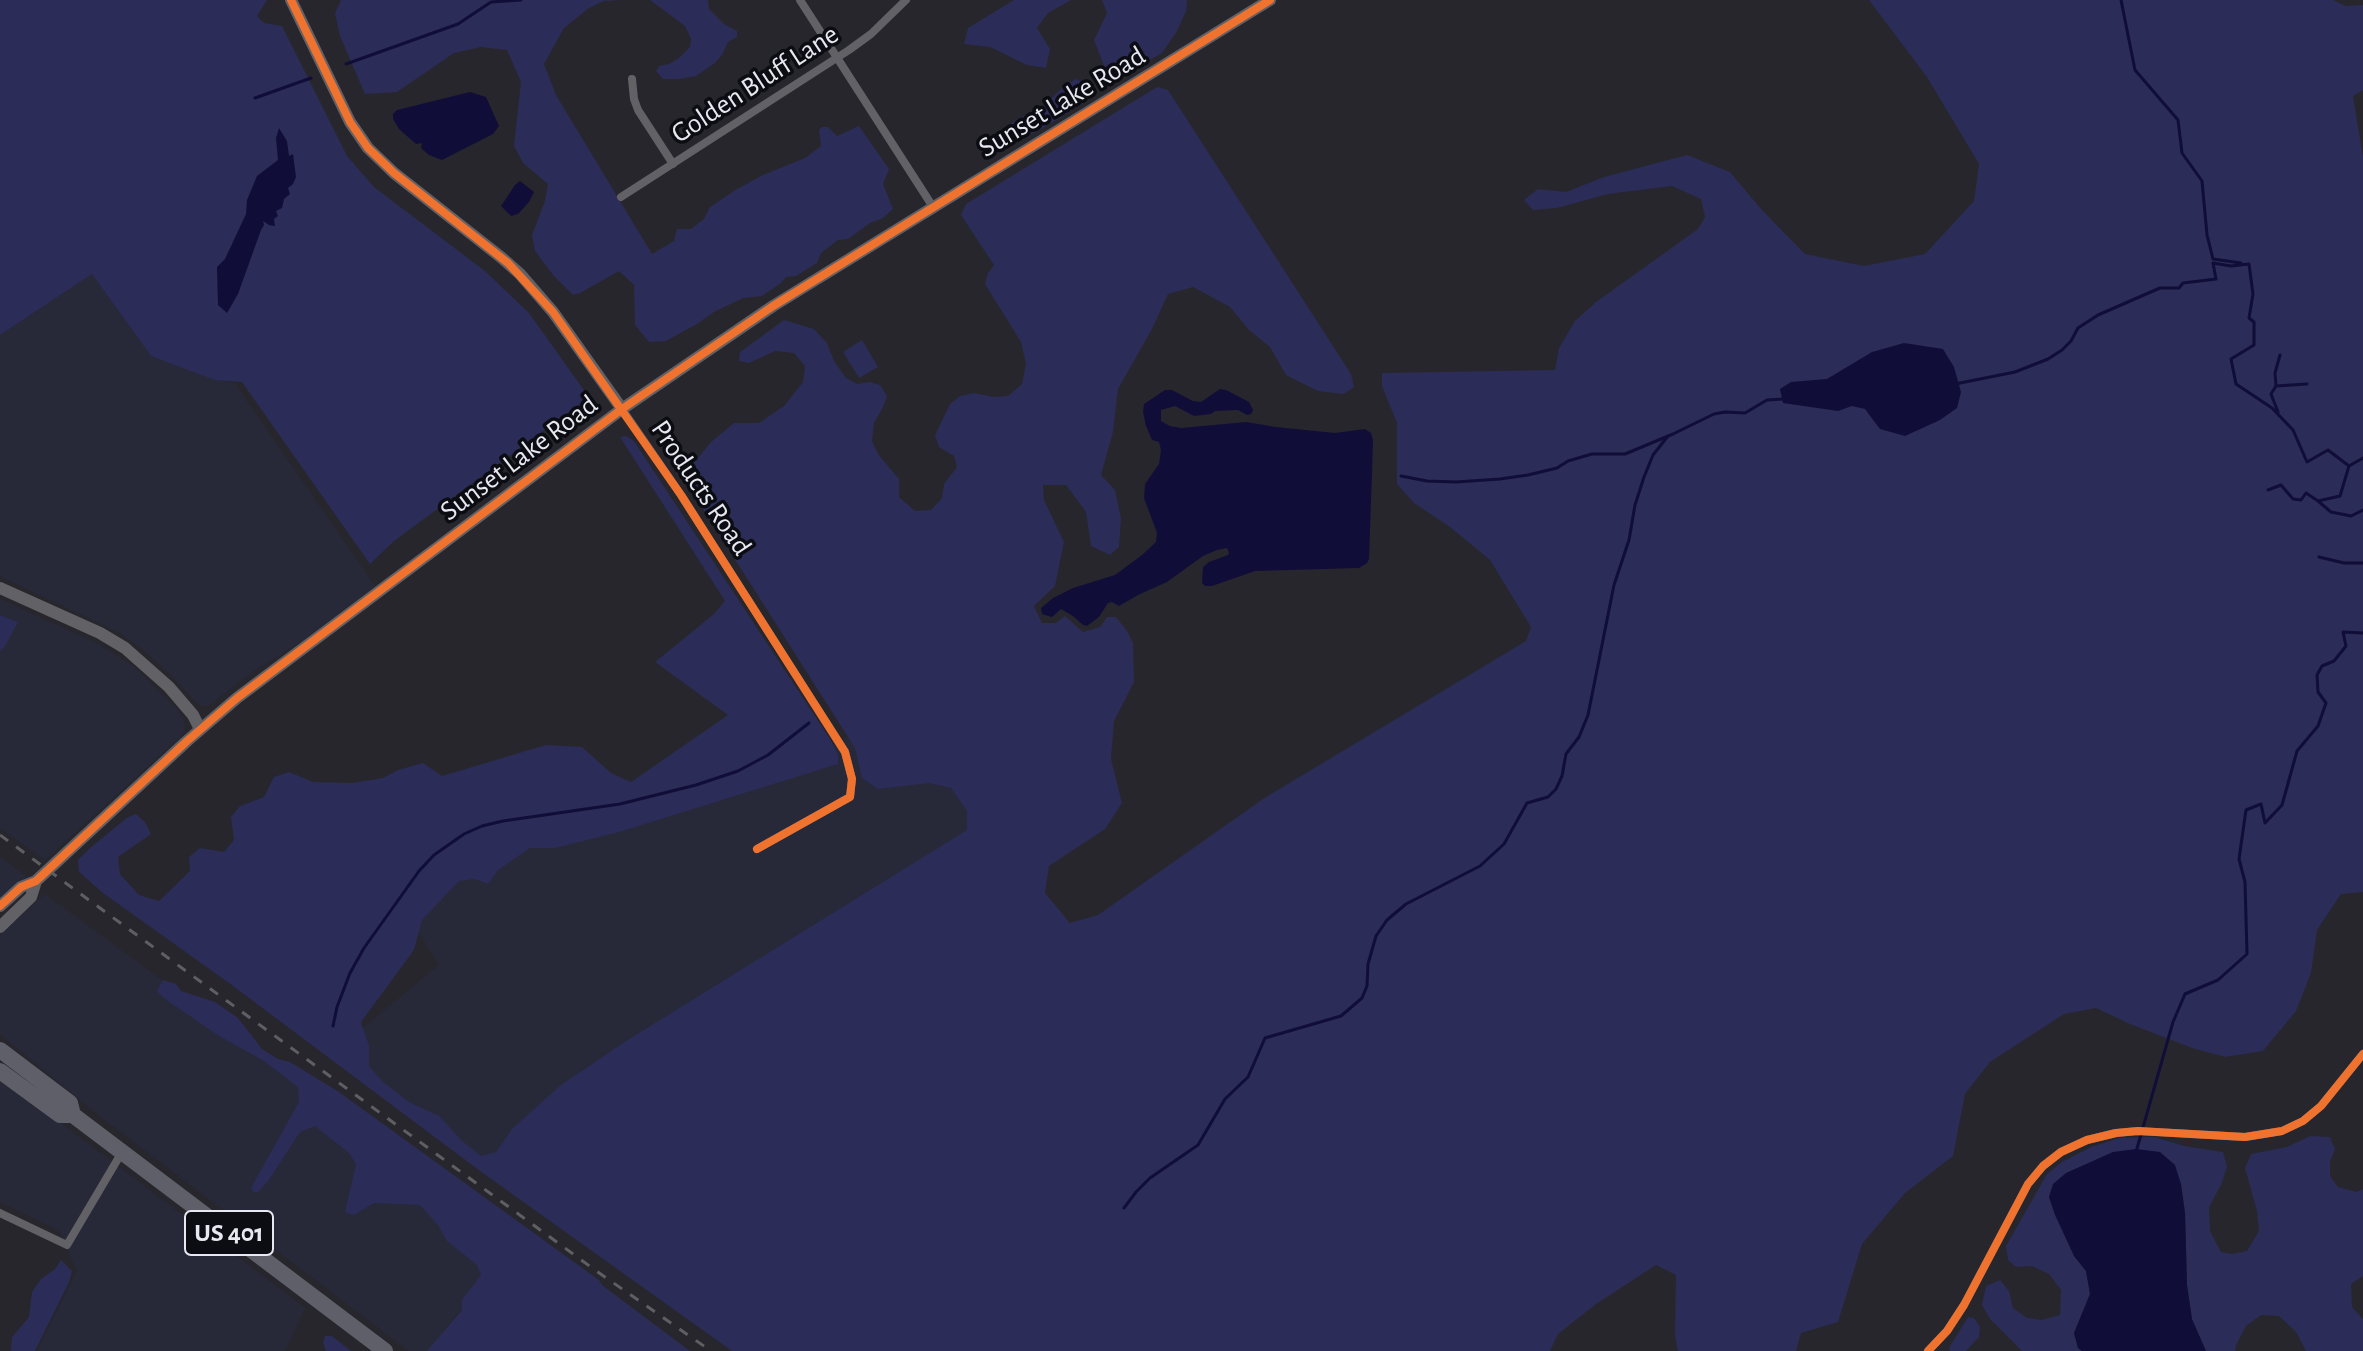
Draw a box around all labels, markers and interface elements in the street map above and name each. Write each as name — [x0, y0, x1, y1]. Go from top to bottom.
street label: Golden Bluff Lane — [665, 17, 845, 151]
street label: Sunset Lake Road — [973, 39, 1151, 165]
street label: Sunset Lake Road — [434, 388, 604, 528]
street label: Products Road — [643, 414, 759, 562]
road number: US 401 — [185, 1211, 273, 1255]

